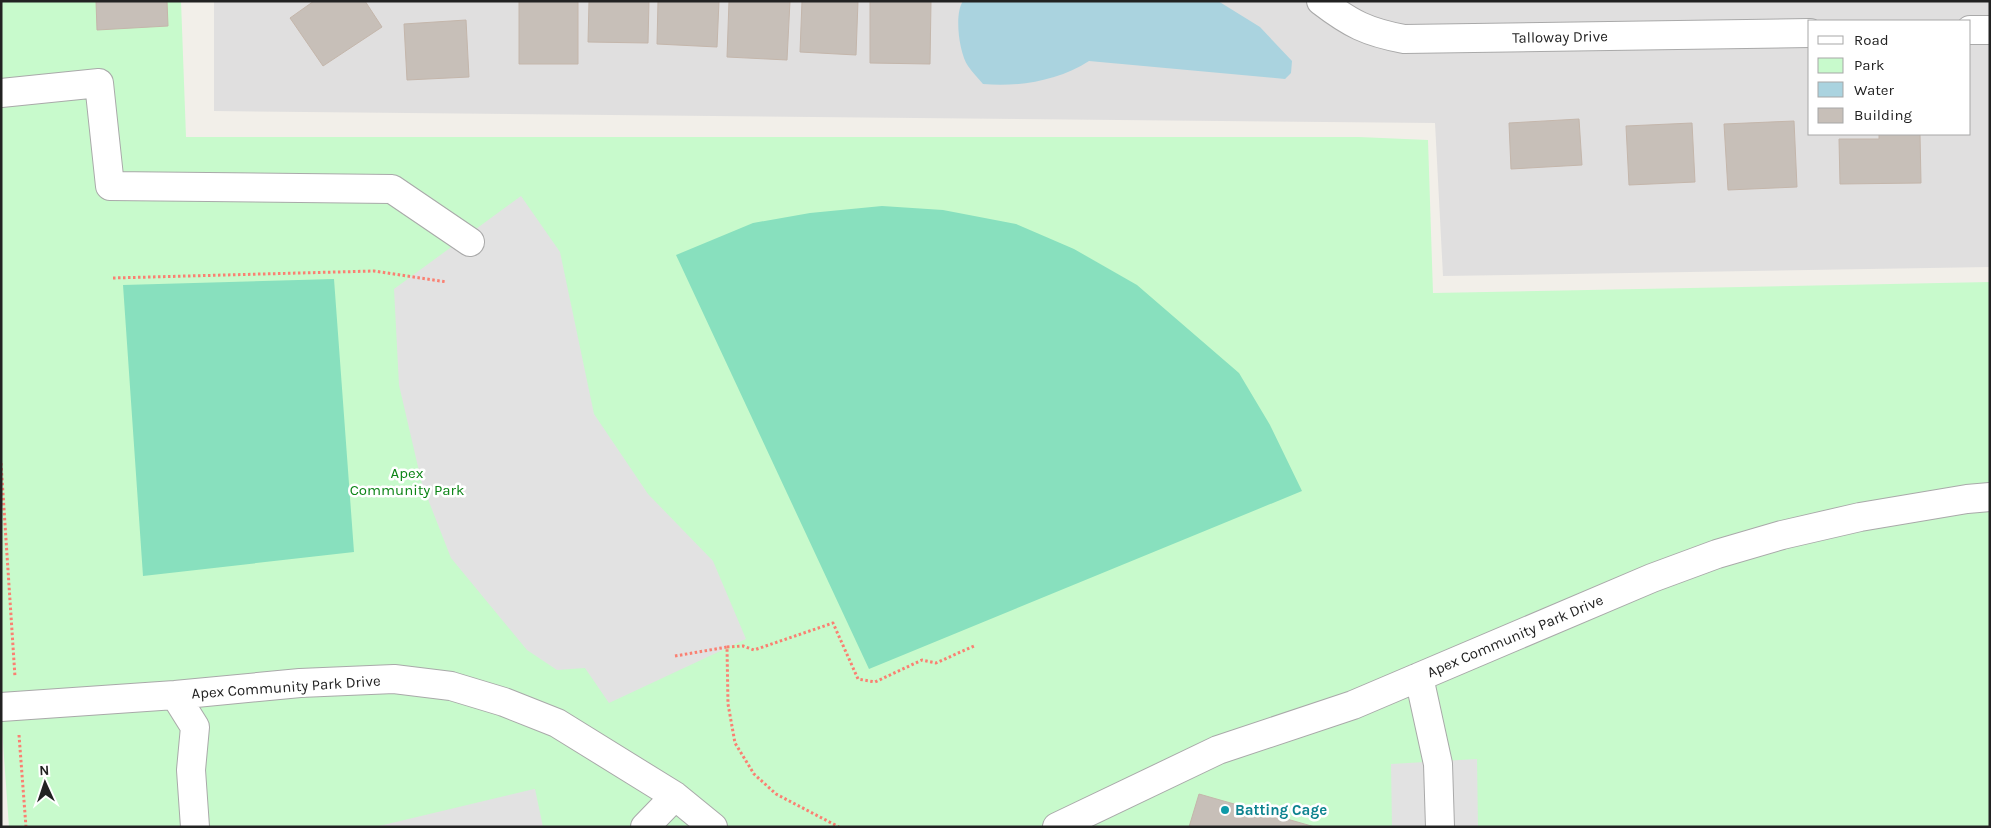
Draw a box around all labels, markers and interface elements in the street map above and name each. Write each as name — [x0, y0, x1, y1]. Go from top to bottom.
legend — [1808, 20, 1971, 135]
street label: Talloway Drive — [1512, 27, 1608, 47]
text: Road — [1854, 31, 1889, 49]
text: Park — [1854, 56, 1884, 74]
text: Water — [1854, 81, 1895, 99]
text: Building — [1854, 106, 1912, 124]
park label: Apex Community Park — [350, 464, 464, 499]
street label: Apex Community Park Drive — [1424, 591, 1606, 681]
street label: Apex Community Park Drive — [191, 671, 381, 703]
north arrow — [20, 758, 70, 808]
text: N — [39, 762, 50, 779]
place label: Batting Cage — [1235, 801, 1327, 819]
marker: Batting Cage — [1219, 804, 1231, 816]

